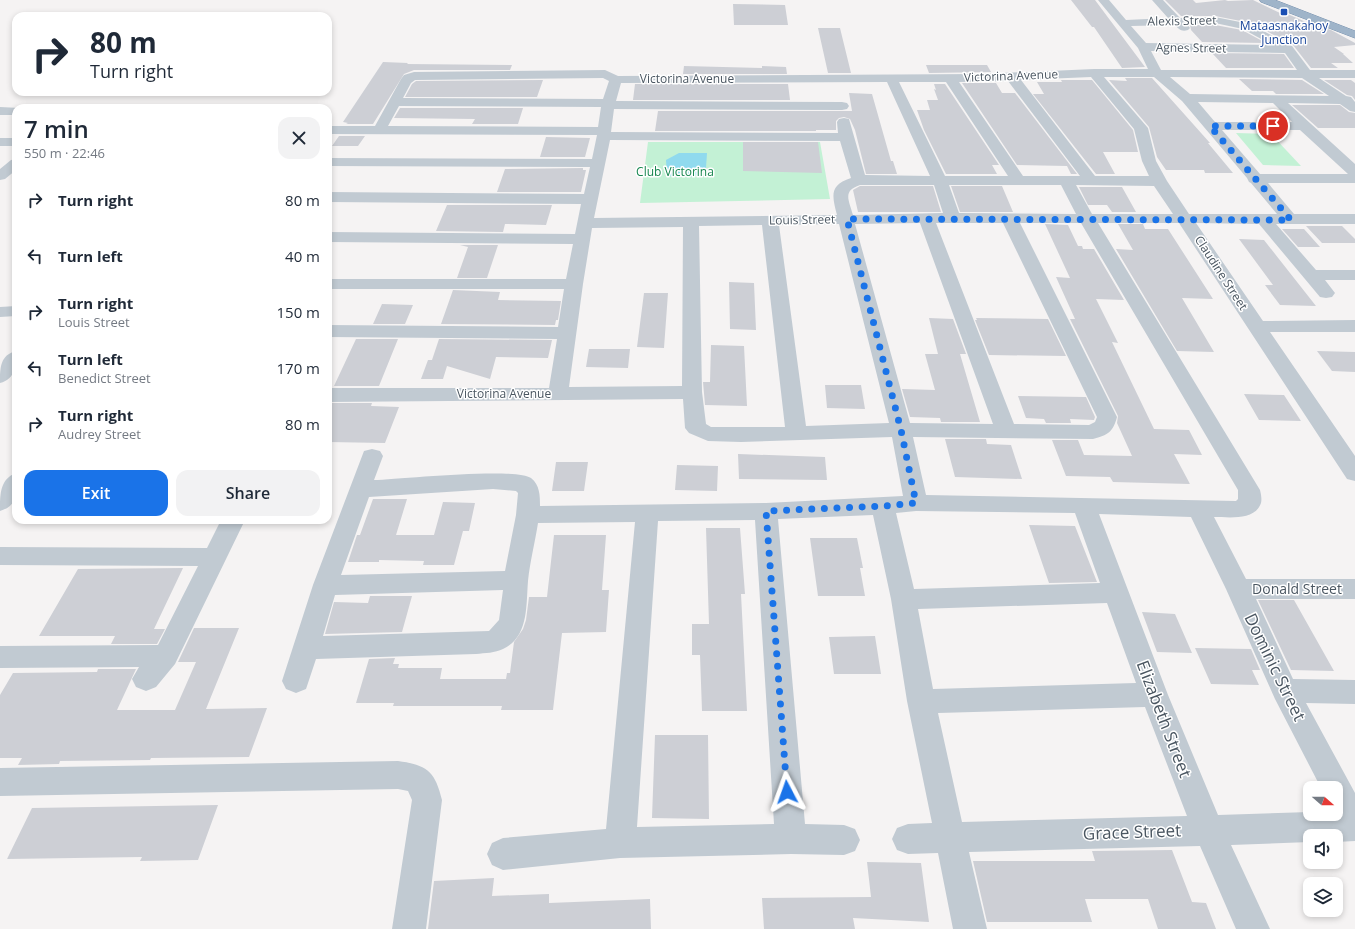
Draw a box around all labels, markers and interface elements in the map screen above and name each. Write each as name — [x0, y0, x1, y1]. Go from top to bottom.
marker: Mataasnakahoy Junction — [1279, 7, 1289, 17]
street label: Alexis Street — [1147, 11, 1217, 30]
place label: Mataasnakahoy Junction — [1240, 17, 1329, 48]
text: 80 m — [90, 23, 157, 61]
icon: right — [24, 28, 76, 80]
street label: Agnes Street — [1156, 38, 1226, 57]
text: Turn right — [90, 59, 173, 83]
street label: Victorina Avenue — [964, 65, 1059, 86]
street label: Victorina Avenue — [640, 70, 734, 87]
pin — [1256, 109, 1290, 143]
text: 7 min — [24, 112, 89, 145]
icon: arrive — [1262, 115, 1284, 137]
button: close — [278, 117, 320, 159]
text: 550 m · 22:46 — [24, 144, 105, 162]
park label: Club Victorina — [636, 163, 714, 180]
icon: right — [24, 189, 46, 211]
text: Turn right — [58, 190, 133, 210]
text: 80 m — [285, 190, 320, 210]
street label: Louis Street — [769, 210, 835, 229]
street label: Claudine Street — [1191, 232, 1252, 313]
icon: left — [24, 245, 46, 267]
text: Turn left — [58, 246, 123, 266]
text: 40 m — [285, 246, 320, 266]
text: Turn right — [58, 293, 133, 313]
icon: right — [24, 301, 46, 323]
text: 150 m — [276, 302, 320, 322]
text: Louis Street — [58, 313, 130, 331]
text: Turn left — [58, 349, 123, 369]
icon: left — [24, 357, 46, 379]
text: 170 m — [276, 358, 320, 378]
text: Benedict Street — [58, 369, 151, 387]
street label: Victorina Avenue — [457, 385, 551, 402]
text: Turn right — [58, 405, 133, 425]
icon: right — [24, 413, 46, 435]
text: 80 m — [285, 414, 320, 434]
text: Audrey Street — [58, 425, 141, 443]
button: Exit — [24, 470, 168, 516]
button: Share — [176, 470, 320, 516]
street label: Donald Street — [1252, 579, 1342, 598]
street label: Dominic Street — [1239, 609, 1312, 725]
street label: Elizabeth Street — [1132, 657, 1197, 781]
position arrow — [766, 771, 808, 813]
north arrow — [1303, 781, 1343, 821]
map controls — [1303, 781, 1343, 917]
street label: Grace Street — [1082, 818, 1182, 845]
button: sound — [1303, 829, 1343, 869]
button: layers — [1303, 877, 1343, 917]

